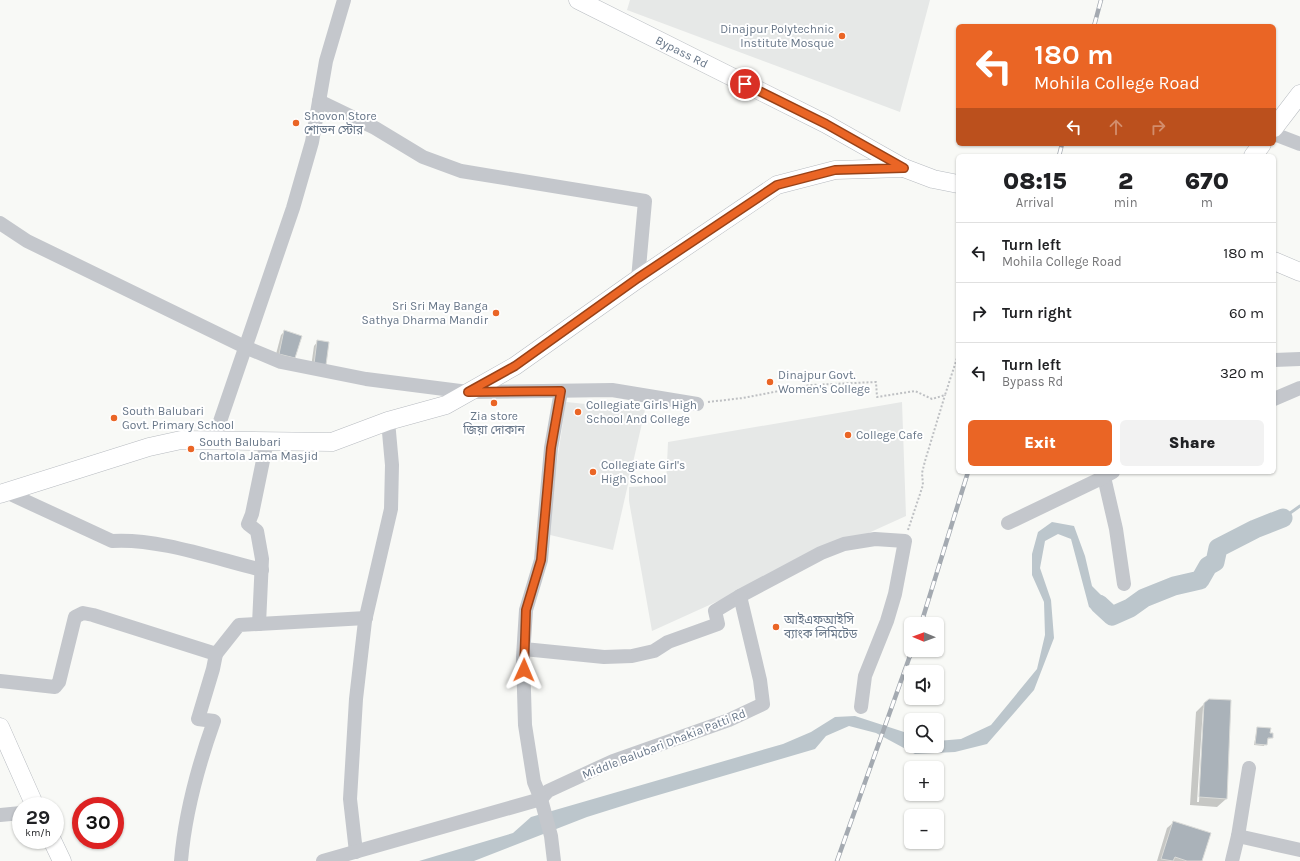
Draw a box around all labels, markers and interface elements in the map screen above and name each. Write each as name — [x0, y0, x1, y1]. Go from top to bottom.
place label: Dinajpur Polytechnic Institute Mosque — [720, 22, 834, 50]
marker: Dinajpur Polytechnic Institute Mosque — [837, 31, 847, 41]
street label: Bypass Rd — [653, 33, 710, 71]
text: 180 m — [1034, 38, 1113, 71]
icon: left — [968, 40, 1020, 92]
pin — [728, 67, 762, 101]
text: Mohila College Road — [1034, 72, 1200, 94]
icon: arrive — [734, 73, 756, 95]
place label: Shovon Store শোভন স্টোর — [304, 109, 377, 137]
icon: left — [1063, 116, 1085, 138]
icon: ahead — [1105, 116, 1127, 138]
icon: right — [1147, 116, 1169, 138]
marker: Shovon Store শোভন স্টোর — [291, 118, 301, 128]
text: 08:15 — [1003, 167, 1067, 195]
text: 2 — [1118, 167, 1133, 195]
text: 670 — [1185, 167, 1229, 195]
text: Arrival — [1016, 195, 1054, 210]
text: min — [1114, 195, 1138, 210]
text: m — [1201, 195, 1213, 210]
text: Turn left — [1002, 236, 1061, 254]
icon: left — [968, 242, 990, 264]
text: 180 m — [1223, 244, 1264, 262]
text: Mohila College Road — [1002, 254, 1122, 269]
place label: Sri Sri May Banga Sathya Dharma Mandir — [362, 299, 489, 327]
icon: right — [968, 302, 990, 324]
text: Turn right — [1002, 304, 1072, 322]
text: 60 m — [1229, 304, 1264, 322]
marker: Sri Sri May Banga Sathya Dharma Mandir — [491, 308, 501, 318]
text: Turn left — [1002, 356, 1061, 374]
icon: left — [968, 362, 990, 384]
text: 320 m — [1220, 364, 1264, 382]
place label: Dinajpur Govt. Women's College — [778, 368, 870, 396]
text: Bypass Rd — [1002, 374, 1063, 389]
marker: Dinajpur Govt. Women's College — [765, 377, 775, 387]
marker: Zia store জিয়া দোকান — [489, 398, 499, 408]
place label: Collegiate Girls High School And College — [586, 398, 697, 426]
place label: South Balubari Govt. Primary School — [122, 404, 234, 432]
marker: Collegiate Girls High School And College — [573, 407, 583, 417]
place label: Zia store জিয়া দোকান — [462, 409, 525, 437]
marker: South Balubari Govt. Primary School — [109, 413, 119, 423]
button: Exit — [968, 420, 1112, 466]
button: Share — [1120, 420, 1264, 466]
place label: College Cafe — [856, 428, 923, 442]
marker: College Cafe — [843, 430, 853, 440]
place label: South Balubari Chartola Jama Masjid — [199, 435, 318, 463]
marker: South Balubari Chartola Jama Masjid — [186, 444, 196, 454]
place label: Collegiate Girl's High School — [601, 458, 685, 486]
marker: Collegiate Girl's High School — [588, 467, 598, 477]
place label: আইএফআইসি ব্যাংক লিমিটেড — [783, 612, 858, 641]
north arrow — [904, 617, 944, 657]
map controls — [904, 617, 944, 849]
marker: আইএফআইসি ব্যাংক লিমিটেড — [771, 622, 781, 632]
position arrow — [503, 649, 545, 691]
button: sound — [904, 665, 944, 705]
street label: Middle Balubari Dhakia Patti Rd — [580, 706, 748, 782]
button: search — [904, 713, 944, 753]
button: + — [904, 761, 944, 801]
speed limit sign: 30 — [72, 797, 124, 849]
text: 29 — [26, 806, 50, 829]
button: − — [904, 809, 944, 849]
text: km/h — [25, 827, 51, 839]

